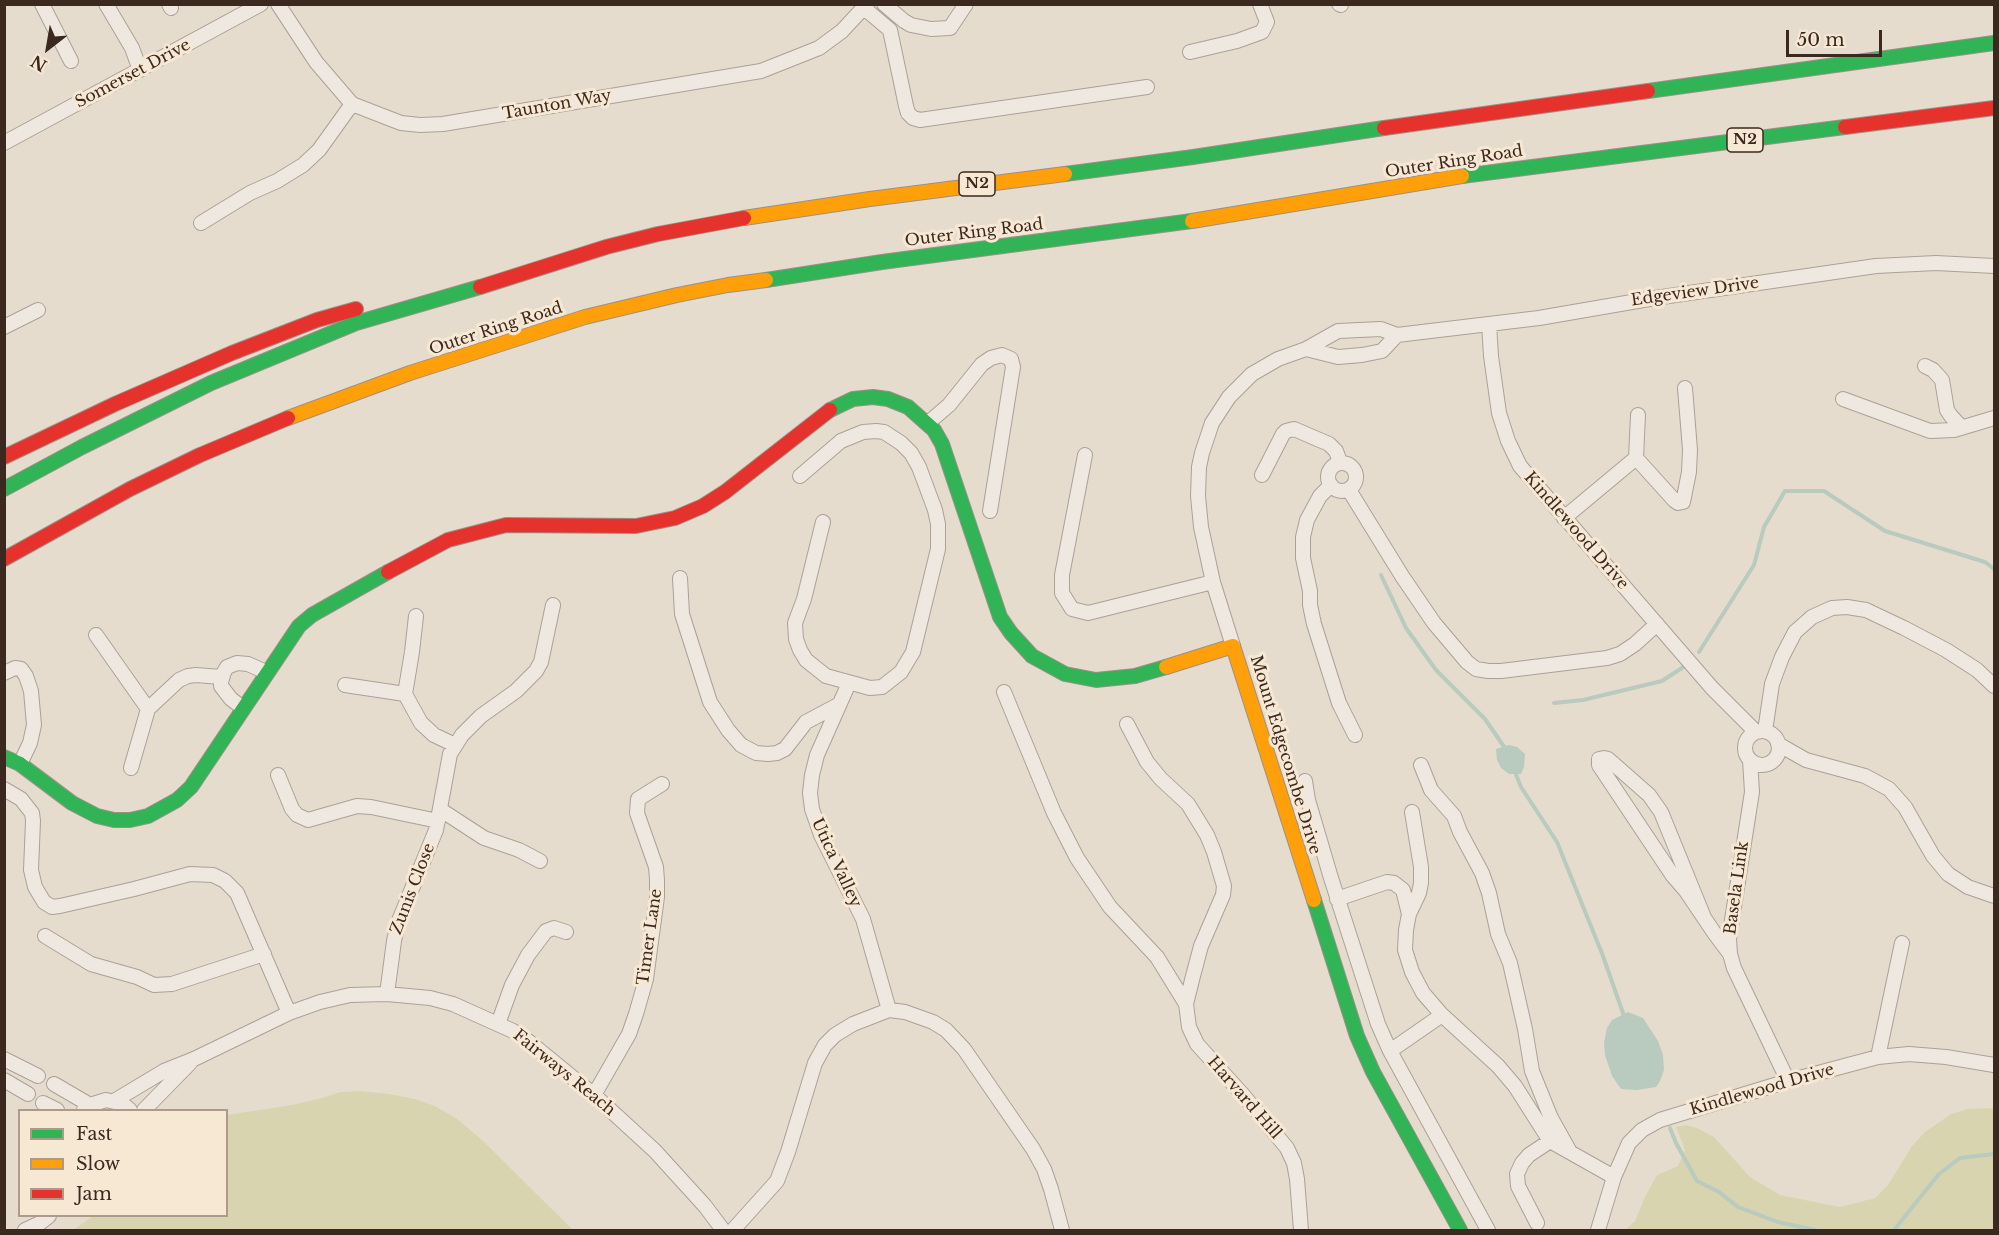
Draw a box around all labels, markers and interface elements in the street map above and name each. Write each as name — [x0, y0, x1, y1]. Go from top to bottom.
north arrow — [18, 18, 78, 78]
scale bar — [1789, 18, 1885, 56]
text: 50 m — [1797, 29, 1845, 51]
street label: Somerset Drive — [72, 36, 194, 112]
text: N — [27, 51, 50, 76]
street label: Taunton Way — [501, 86, 613, 124]
road number: N2 — [1727, 128, 1763, 152]
street label: Outer Ring Road — [1384, 142, 1524, 182]
road number: N2 — [959, 172, 995, 196]
street label: Outer Ring Road — [904, 215, 1044, 251]
street label: Edgeview Drive — [1630, 274, 1760, 310]
street label: Outer Ring Road — [427, 298, 565, 360]
street label: Kindlewood Drive — [1520, 468, 1632, 594]
street label: Mount Edgecombe Drive — [1246, 653, 1324, 857]
street label: Utica Valley — [807, 815, 865, 911]
street label: Basela Link — [1721, 840, 1753, 936]
street label: Zunis Close — [387, 841, 439, 937]
street label: Timer Lane — [634, 888, 666, 986]
street label: Fairways Reach — [509, 1026, 619, 1120]
street label: Harvard Hill — [1203, 1053, 1285, 1143]
street label: Kindlewood Drive — [1688, 1060, 1836, 1120]
legend — [18, 1109, 228, 1217]
text: Fast — [76, 1123, 112, 1145]
text: Slow — [76, 1153, 120, 1175]
text: Jam — [76, 1183, 112, 1205]

